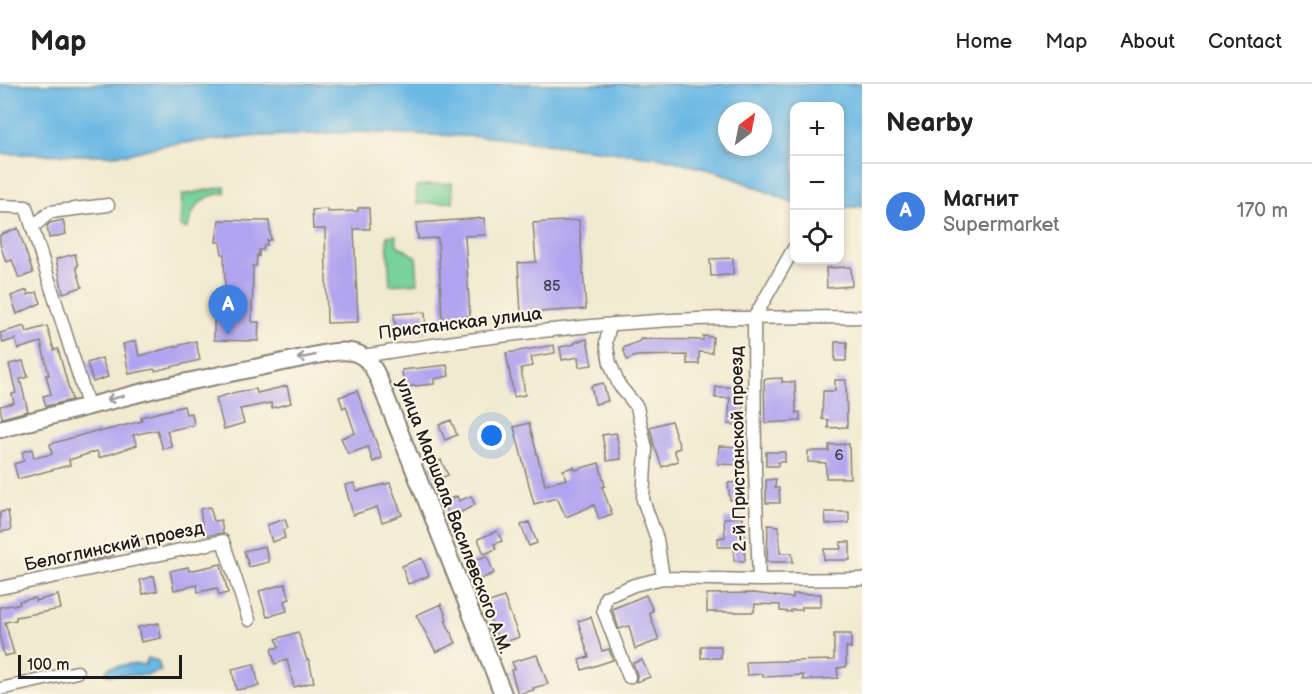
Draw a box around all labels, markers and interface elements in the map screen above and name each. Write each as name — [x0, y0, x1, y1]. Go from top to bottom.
text: Map — [30, 25, 86, 58]
text: Home — [955, 29, 1012, 54]
text: Map — [1045, 29, 1087, 54]
text: About — [1120, 29, 1175, 54]
text: Contact — [1208, 29, 1282, 54]
north arrow — [718, 102, 772, 156]
map controls — [790, 102, 844, 264]
button: + — [790, 102, 844, 156]
text: Nearby — [886, 108, 973, 139]
button: − — [790, 156, 844, 210]
text: Магнит — [943, 186, 1019, 213]
text: A — [899, 199, 912, 223]
text: 170 m — [1237, 199, 1288, 223]
button: locate — [790, 210, 844, 264]
text: Supermarket — [943, 213, 1059, 237]
house number: 85 — [543, 277, 561, 296]
pin: A — [208, 286, 248, 335]
street label: Пристанская улица — [377, 303, 543, 344]
street label: 2-й Пристанской проезд — [726, 346, 751, 552]
one-way arrow — [297, 352, 316, 363]
street label: улица Маршала Василевского А.М. — [391, 376, 516, 657]
one-way arrow — [106, 393, 125, 405]
your location — [477, 421, 506, 450]
house number: 6 — [834, 446, 844, 465]
street label: Белоглинский проезд — [23, 517, 206, 576]
scale bar — [18, 652, 182, 680]
text: 100 m — [27, 656, 70, 675]

